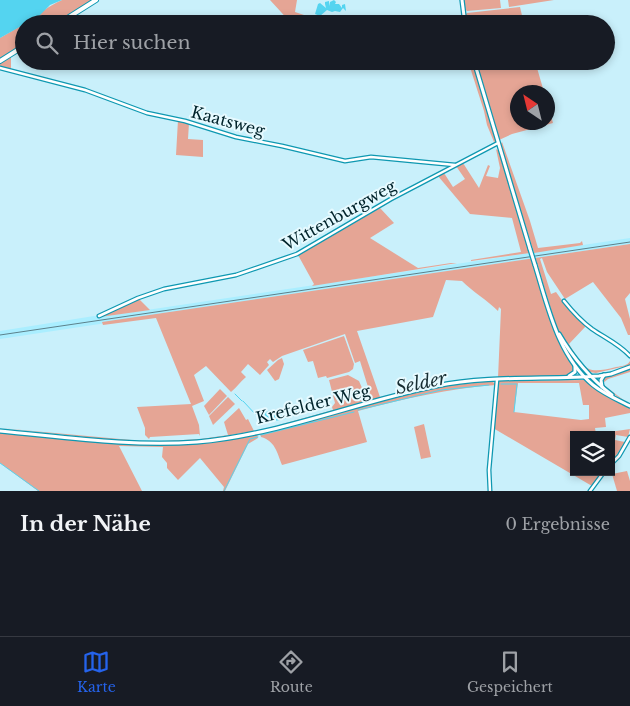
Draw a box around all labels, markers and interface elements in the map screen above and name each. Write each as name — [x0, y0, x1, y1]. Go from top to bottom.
search box — [15, 15, 615, 70]
icon: search — [33, 29, 61, 57]
text: Hier suchen — [73, 31, 191, 54]
north arrow — [510, 85, 555, 130]
street label: Kaatsweg — [189, 102, 267, 141]
street label: Wittenburgweg — [278, 175, 400, 255]
water label: Selder — [393, 367, 449, 399]
street label: Krefelder Weg — [254, 380, 373, 428]
map controls — [570, 431, 615, 476]
button: layers — [570, 431, 615, 476]
text: In der Nähe — [20, 511, 151, 537]
text: 0 Ergebnisse — [505, 514, 610, 534]
tab: Karte — [77, 648, 116, 696]
tab: Route — [270, 648, 313, 696]
tab: Gespeichert — [467, 648, 553, 696]

